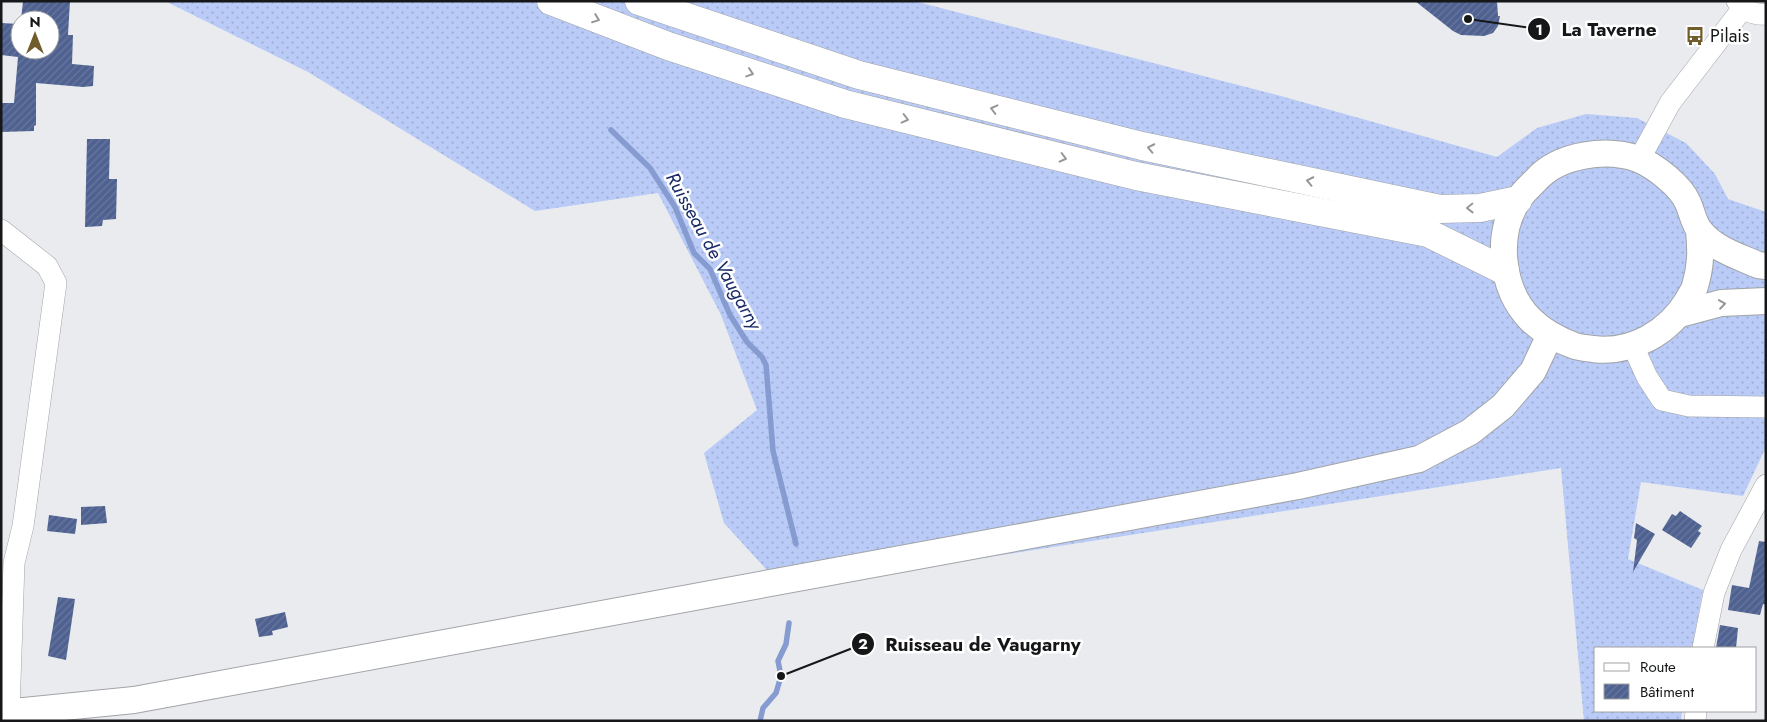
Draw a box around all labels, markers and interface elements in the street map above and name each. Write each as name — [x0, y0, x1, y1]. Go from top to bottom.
north arrow — [10, 10, 60, 60]
text: N — [29, 12, 41, 32]
callout: La Taverne — [1526, 12, 1666, 46]
one-way arrow — [592, 13, 600, 23]
text: La Taverne — [1561, 16, 1657, 43]
text: 1 — [1535, 19, 1543, 41]
place label: Pilais — [1710, 23, 1749, 49]
bus stop icon: Pilais — [1684, 25, 1706, 47]
one-way arrow — [745, 67, 753, 77]
one-way arrow — [989, 104, 998, 115]
one-way arrow — [901, 113, 910, 124]
one-way arrow — [1147, 143, 1156, 154]
one-way arrow — [1058, 152, 1067, 163]
water label: Ruisseau de Vaugarny — [659, 167, 769, 336]
one-way arrow — [1306, 176, 1315, 187]
one-way arrow — [1466, 203, 1474, 213]
one-way arrow — [1719, 299, 1727, 310]
callout: Ruisseau de Vaugarny — [850, 627, 1091, 661]
text: Ruisseau de Vaugarny — [885, 631, 1082, 658]
text: 2 — [858, 633, 868, 655]
legend — [1594, 647, 1757, 712]
text: Route — [1640, 656, 1676, 678]
text: Bâtiment — [1640, 681, 1694, 703]

